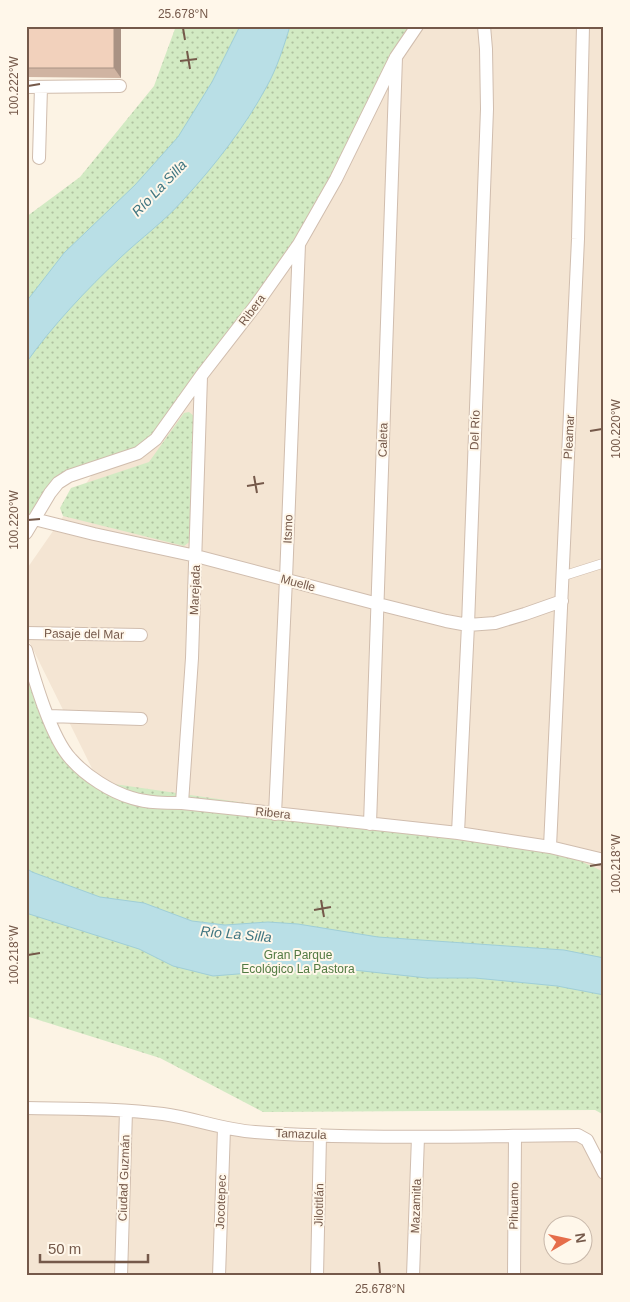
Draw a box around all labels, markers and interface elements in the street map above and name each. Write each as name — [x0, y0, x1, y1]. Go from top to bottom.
text: 25.678°N — [158, 7, 208, 21]
text: 100.222°W — [7, 56, 21, 116]
water label: Río La Silla — [128, 157, 190, 219]
street label: Ribera — [236, 291, 268, 328]
text: 100.220°W — [609, 399, 623, 459]
street label: Del Río — [467, 409, 483, 450]
street label: Pleamar — [561, 414, 577, 460]
street label: Caleta — [375, 422, 391, 458]
text: 100.220°W — [7, 490, 21, 550]
street label: Itsmo — [280, 514, 296, 544]
street label: Marejada — [187, 564, 203, 615]
street label: Muelle — [279, 572, 317, 594]
street label: Pasaje del Mar — [44, 626, 124, 642]
street label: Ribera — [255, 804, 292, 822]
text: 100.218°W — [609, 834, 623, 894]
water label: Río La Silla — [200, 923, 273, 945]
text: 100.218°W — [7, 925, 21, 985]
park label: Gran Parque Ecológico La Pastora — [241, 948, 355, 976]
street label: Tamazula — [275, 1126, 327, 1142]
street label: Ciudad Guzmán — [115, 1134, 133, 1222]
street label: Jocotepec — [213, 1174, 229, 1230]
street label: Mazamitla — [408, 1178, 424, 1234]
street label: Pihuamo — [507, 1182, 521, 1230]
street label: Jilotitlán — [312, 1183, 326, 1227]
north arrow — [542, 1214, 592, 1264]
scale bar — [40, 1232, 148, 1264]
text: N — [572, 1232, 590, 1244]
text: 50 m — [48, 1240, 81, 1257]
text: 25.678°N — [355, 1282, 405, 1296]

